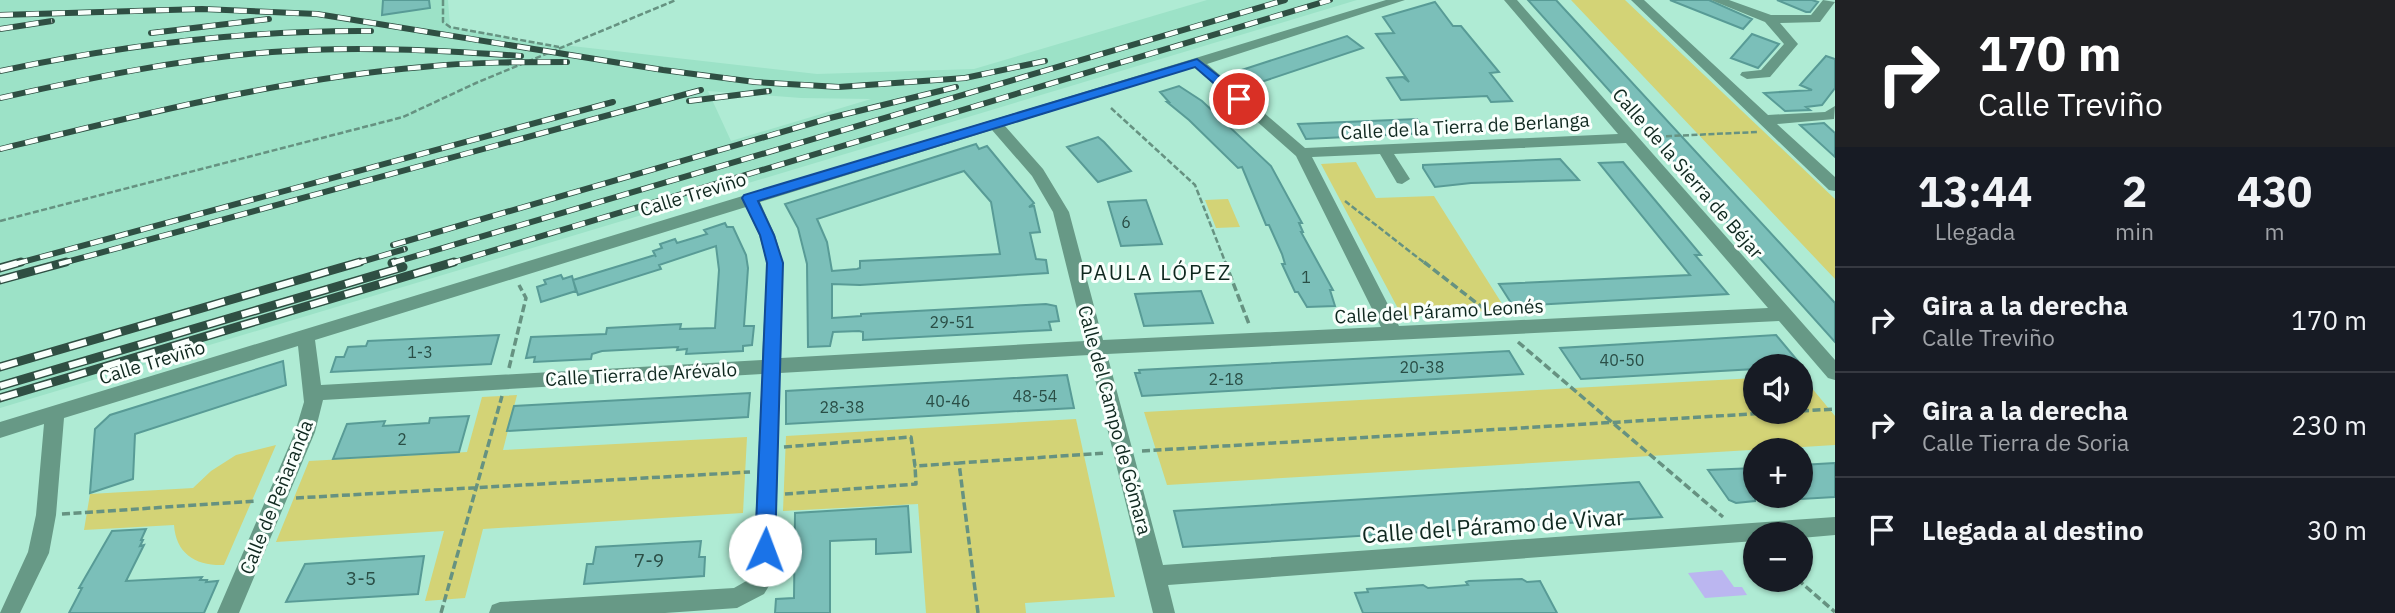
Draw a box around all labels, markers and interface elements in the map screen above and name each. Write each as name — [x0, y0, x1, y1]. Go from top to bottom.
text: 170 m — [1978, 21, 2122, 84]
icon: right — [1863, 28, 1954, 119]
pin — [1209, 69, 1269, 129]
icon: arrive — [1220, 80, 1258, 118]
street label: Calle de la Sierra de Béjar — [1607, 83, 1769, 263]
text: Calle Treviño — [1978, 83, 2163, 125]
street label: Calle de la Tierra de Berlanga — [1340, 107, 1590, 145]
text: 13:44 — [1918, 164, 2032, 219]
text: 2 — [2122, 164, 2147, 219]
text: 430 — [2237, 164, 2312, 219]
street label: Calle Treviño — [637, 166, 749, 222]
house number: 6 — [1121, 212, 1131, 232]
text: Llegada — [1935, 216, 2015, 246]
text: min — [2115, 216, 2154, 246]
text: m — [2264, 216, 2285, 246]
district label: PAULA LÓPEZ — [1080, 258, 1232, 286]
house number: 1 — [1301, 267, 1311, 287]
text: Gira a la derecha — [1922, 288, 2128, 322]
street label: Calle del Páramo Leonés — [1334, 294, 1544, 328]
icon: right — [1863, 301, 1901, 339]
street label: Calle del Campo de Gómara — [1073, 303, 1157, 537]
text: 170 m — [2291, 303, 2367, 337]
house number: 29-51 — [930, 312, 974, 332]
text: Calle Treviño — [1922, 322, 2055, 352]
street label: Calle Treviño — [96, 334, 208, 390]
house number: 1-3 — [407, 342, 433, 362]
house number: 40-50 — [1600, 350, 1644, 370]
map controls — [1743, 354, 1813, 592]
button: sound — [1743, 354, 1813, 424]
street label: Calle Tierra de Arévalo — [544, 357, 738, 391]
house number: 20-38 — [1400, 357, 1444, 377]
house number: 2-18 — [1208, 369, 1244, 389]
house number: 48-54 — [1013, 386, 1057, 406]
house number: 40-46 — [926, 391, 970, 411]
text: Gira a la derecha — [1922, 393, 2128, 427]
house number: 28-38 — [820, 397, 864, 417]
icon: right — [1863, 406, 1901, 444]
text: 230 m — [2291, 408, 2367, 442]
street label: Calle de Peñaranda — [234, 416, 318, 578]
text: Calle Tierra de Soria — [1922, 427, 2129, 457]
house number: 2 — [397, 429, 407, 449]
button: + — [1743, 438, 1813, 508]
street label: Calle del Páramo de Vivar — [1361, 501, 1626, 549]
icon: arrive — [1863, 511, 1901, 549]
position arrow — [728, 513, 802, 587]
text: Llegada al destino — [1922, 513, 2144, 547]
text: 30 m — [2307, 513, 2367, 547]
button: − — [1743, 522, 1813, 592]
house number: 7-9 — [634, 548, 664, 572]
house number: 3-5 — [346, 566, 376, 590]

